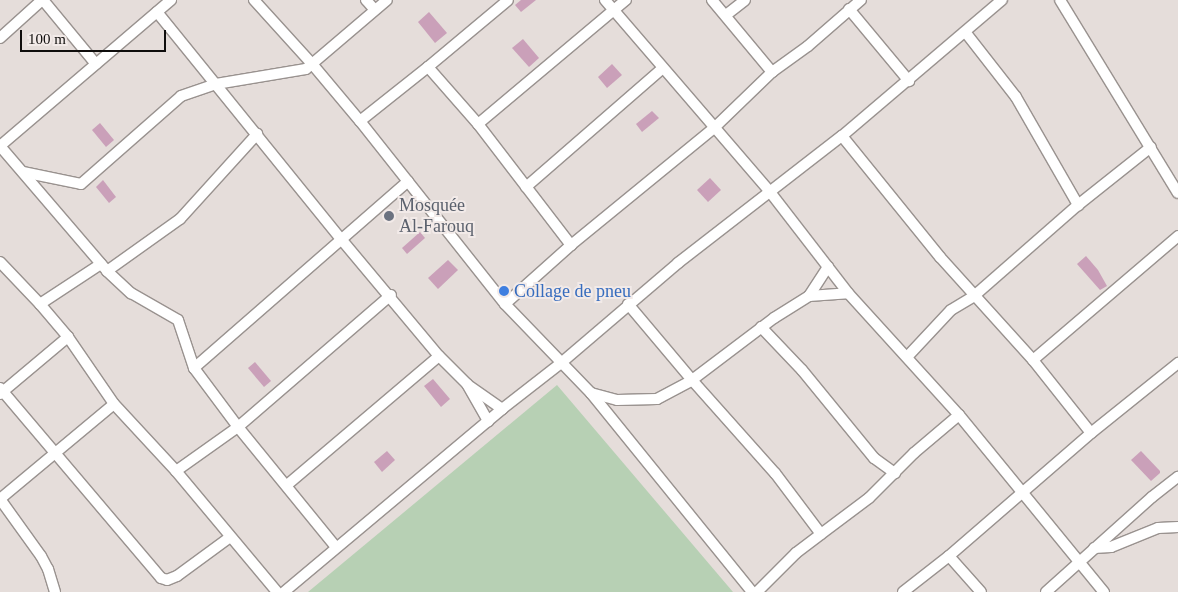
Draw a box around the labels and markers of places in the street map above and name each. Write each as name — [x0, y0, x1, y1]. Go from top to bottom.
place label: Mosquée Al-Farouq — [399, 195, 474, 238]
marker: Mosquée Al-Farouq — [383, 210, 395, 222]
place label: Collage de pneu — [514, 280, 631, 302]
marker: Collage de pneu — [498, 285, 510, 297]

